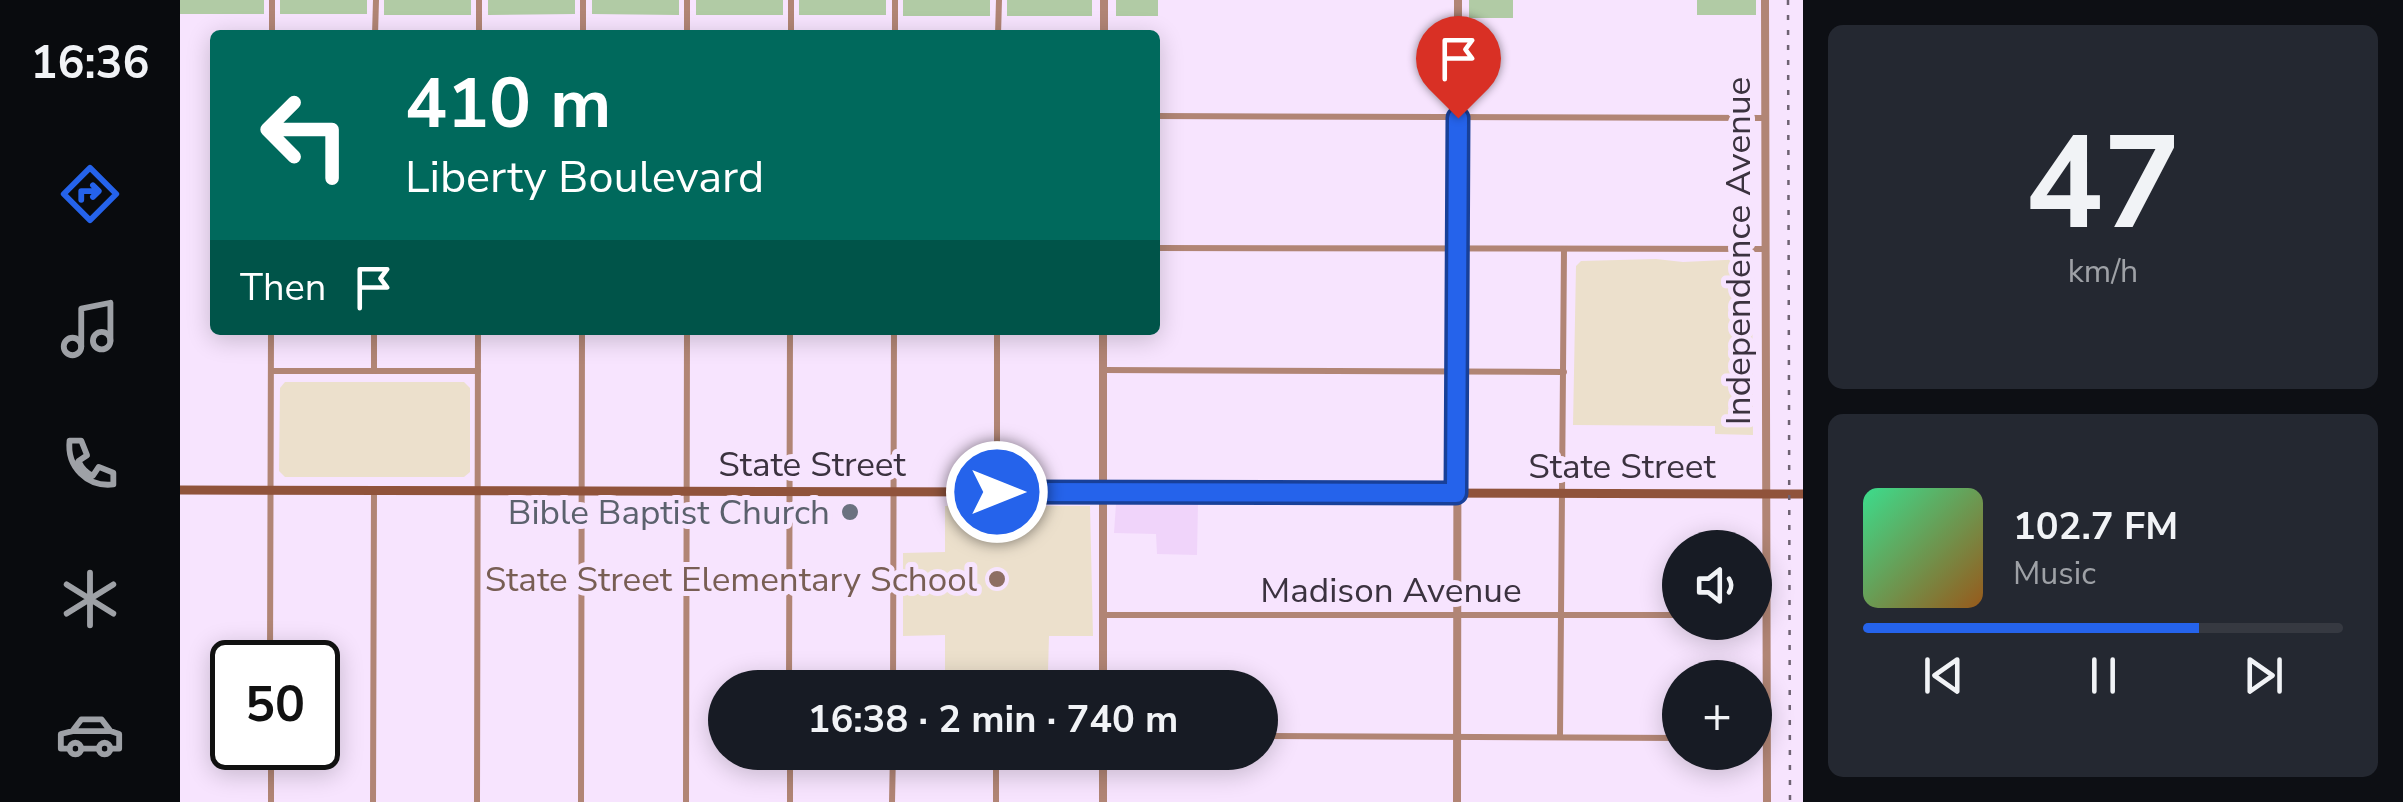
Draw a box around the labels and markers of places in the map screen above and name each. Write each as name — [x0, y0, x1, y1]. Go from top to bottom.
pin — [1416, 16, 1501, 119]
place label: Bible Baptist Church — [508, 489, 830, 536]
marker: Bible Baptist Church — [839, 501, 861, 523]
place label: State Street Elementary School — [485, 556, 978, 603]
marker: State Street Elementary School — [986, 568, 1008, 590]

